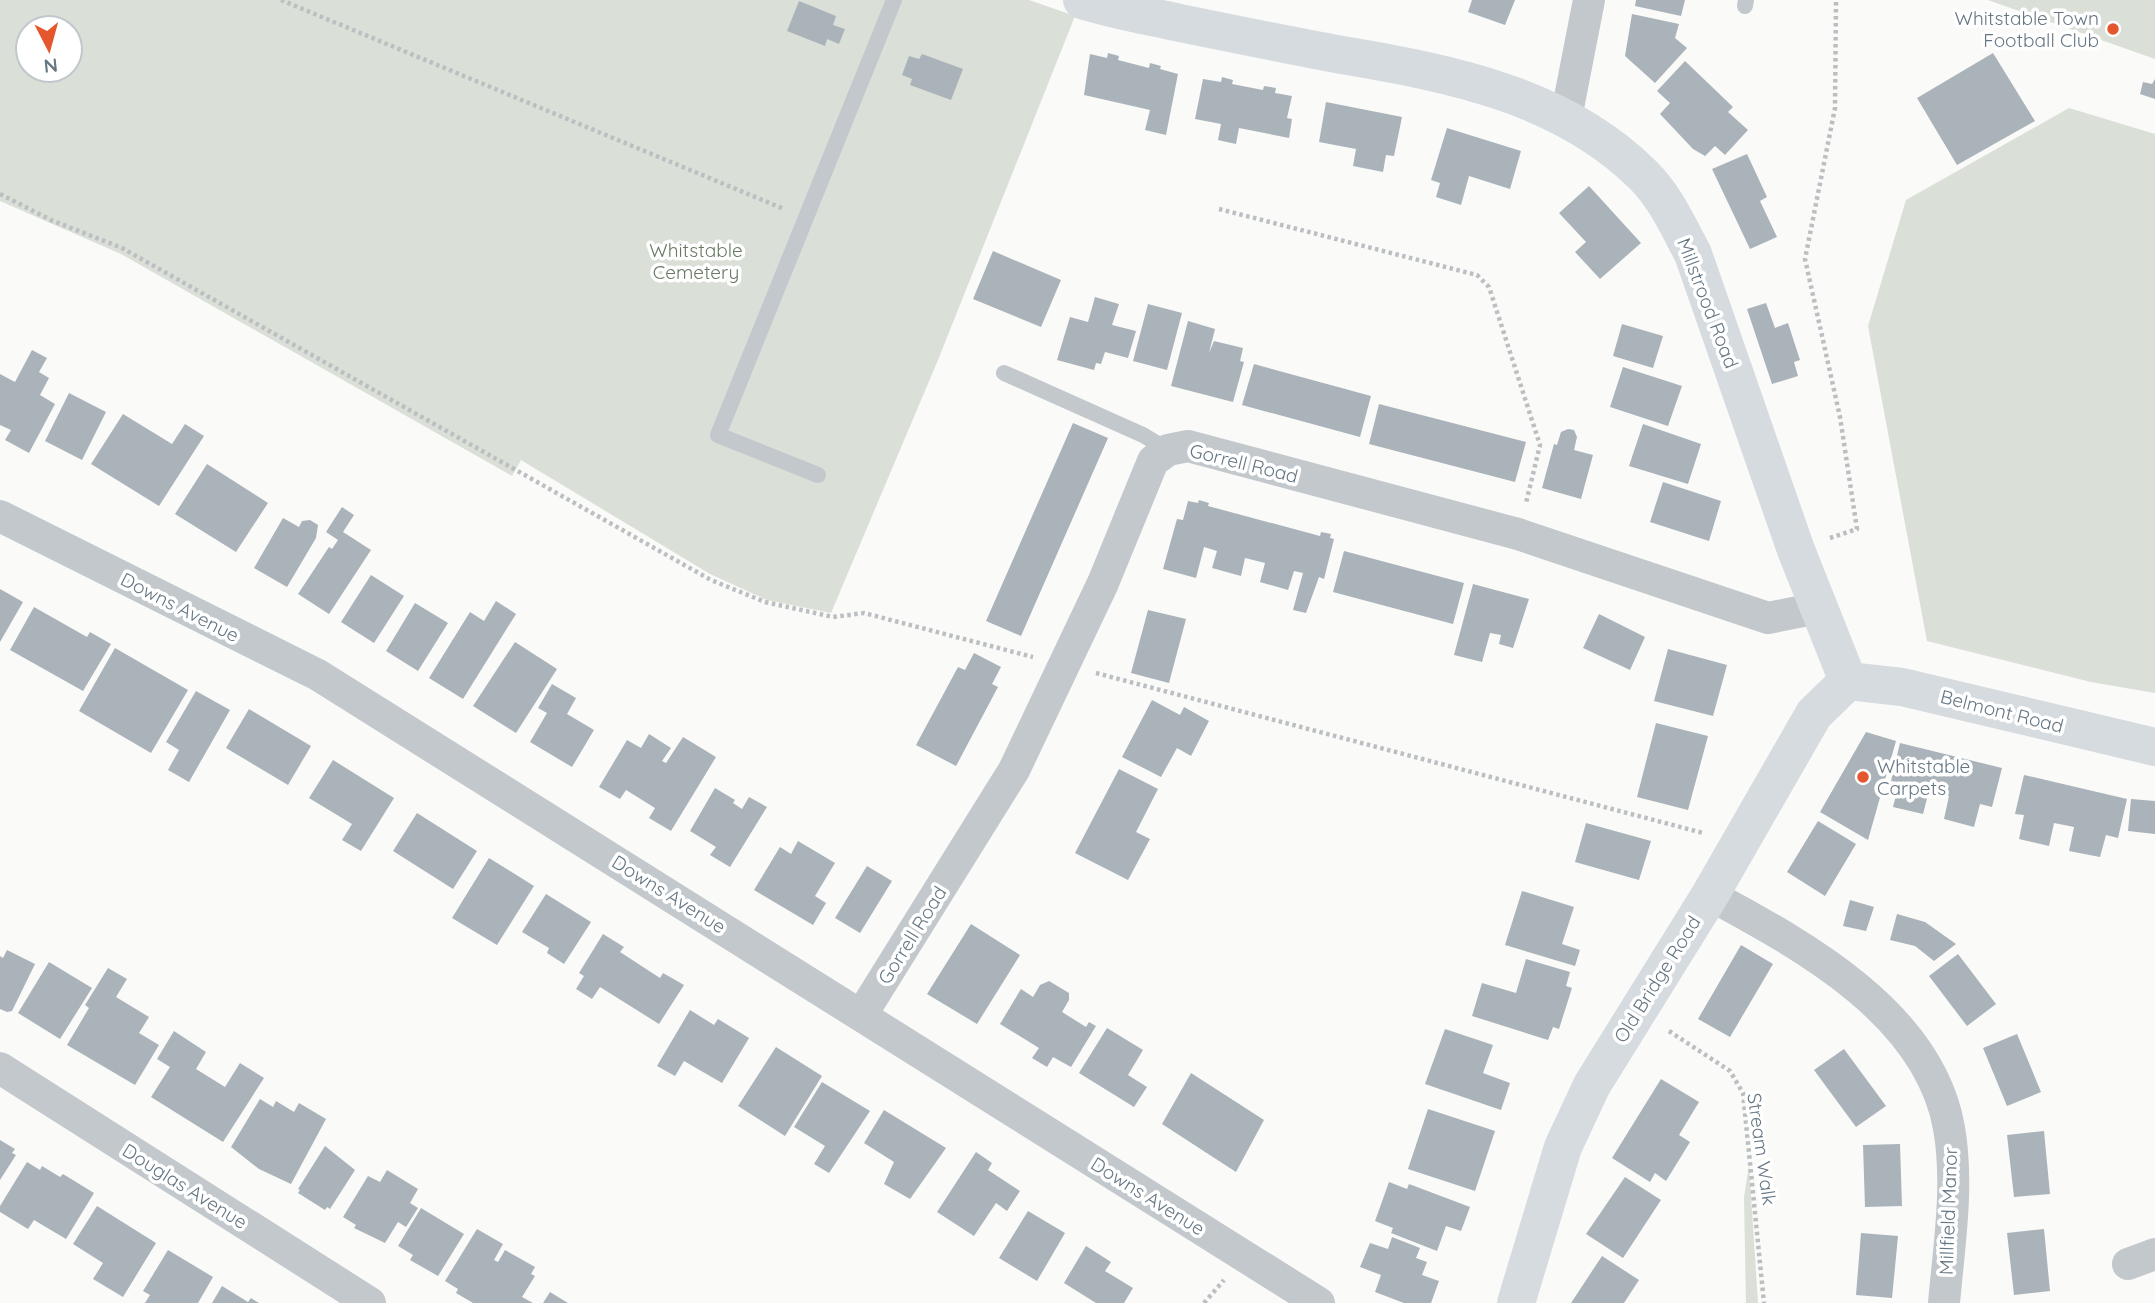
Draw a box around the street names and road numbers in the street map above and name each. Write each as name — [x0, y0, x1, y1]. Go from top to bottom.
street label: Millstrood Road — [1672, 234, 1744, 372]
street label: Gorrell Road — [1187, 438, 1301, 488]
street label: Downs Avenue — [117, 567, 243, 647]
street label: Belmont Road — [1938, 684, 2066, 738]
street label: Downs Avenue — [608, 849, 730, 939]
street label: Gorrell Road — [872, 882, 952, 988]
street label: Old Bridge Road — [1608, 911, 1706, 1047]
street label: Stream Walk — [1742, 1091, 1782, 1207]
street label: Douglas Avenue — [118, 1138, 252, 1234]
street label: Millfield Manor — [1934, 1146, 1962, 1275]
street label: Downs Avenue — [1087, 1151, 1209, 1241]

